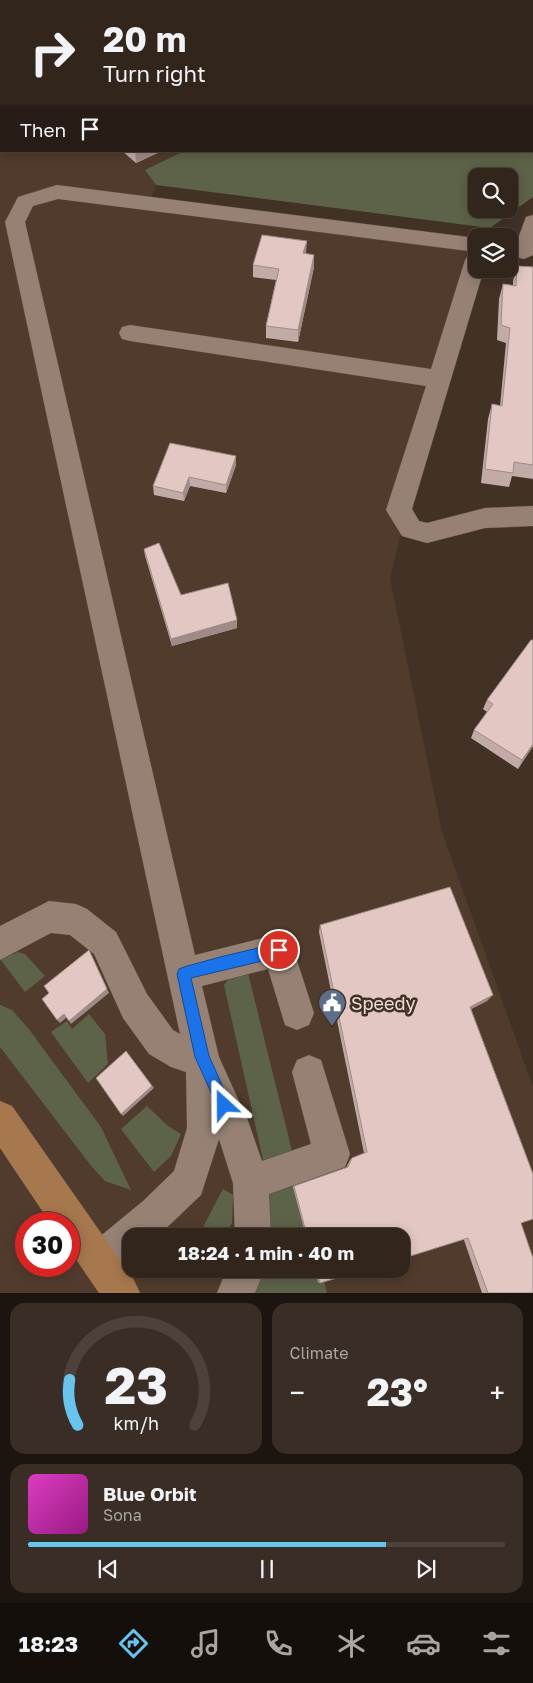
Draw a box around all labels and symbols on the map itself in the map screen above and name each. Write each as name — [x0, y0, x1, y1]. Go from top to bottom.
pin — [258, 929, 300, 971]
public building icon: Speedy — [317, 988, 347, 1027]
place label: Speedy — [351, 992, 416, 1014]
position arrow — [197, 1078, 249, 1130]
speed limit sign: 30 — [15, 1212, 80, 1277]

